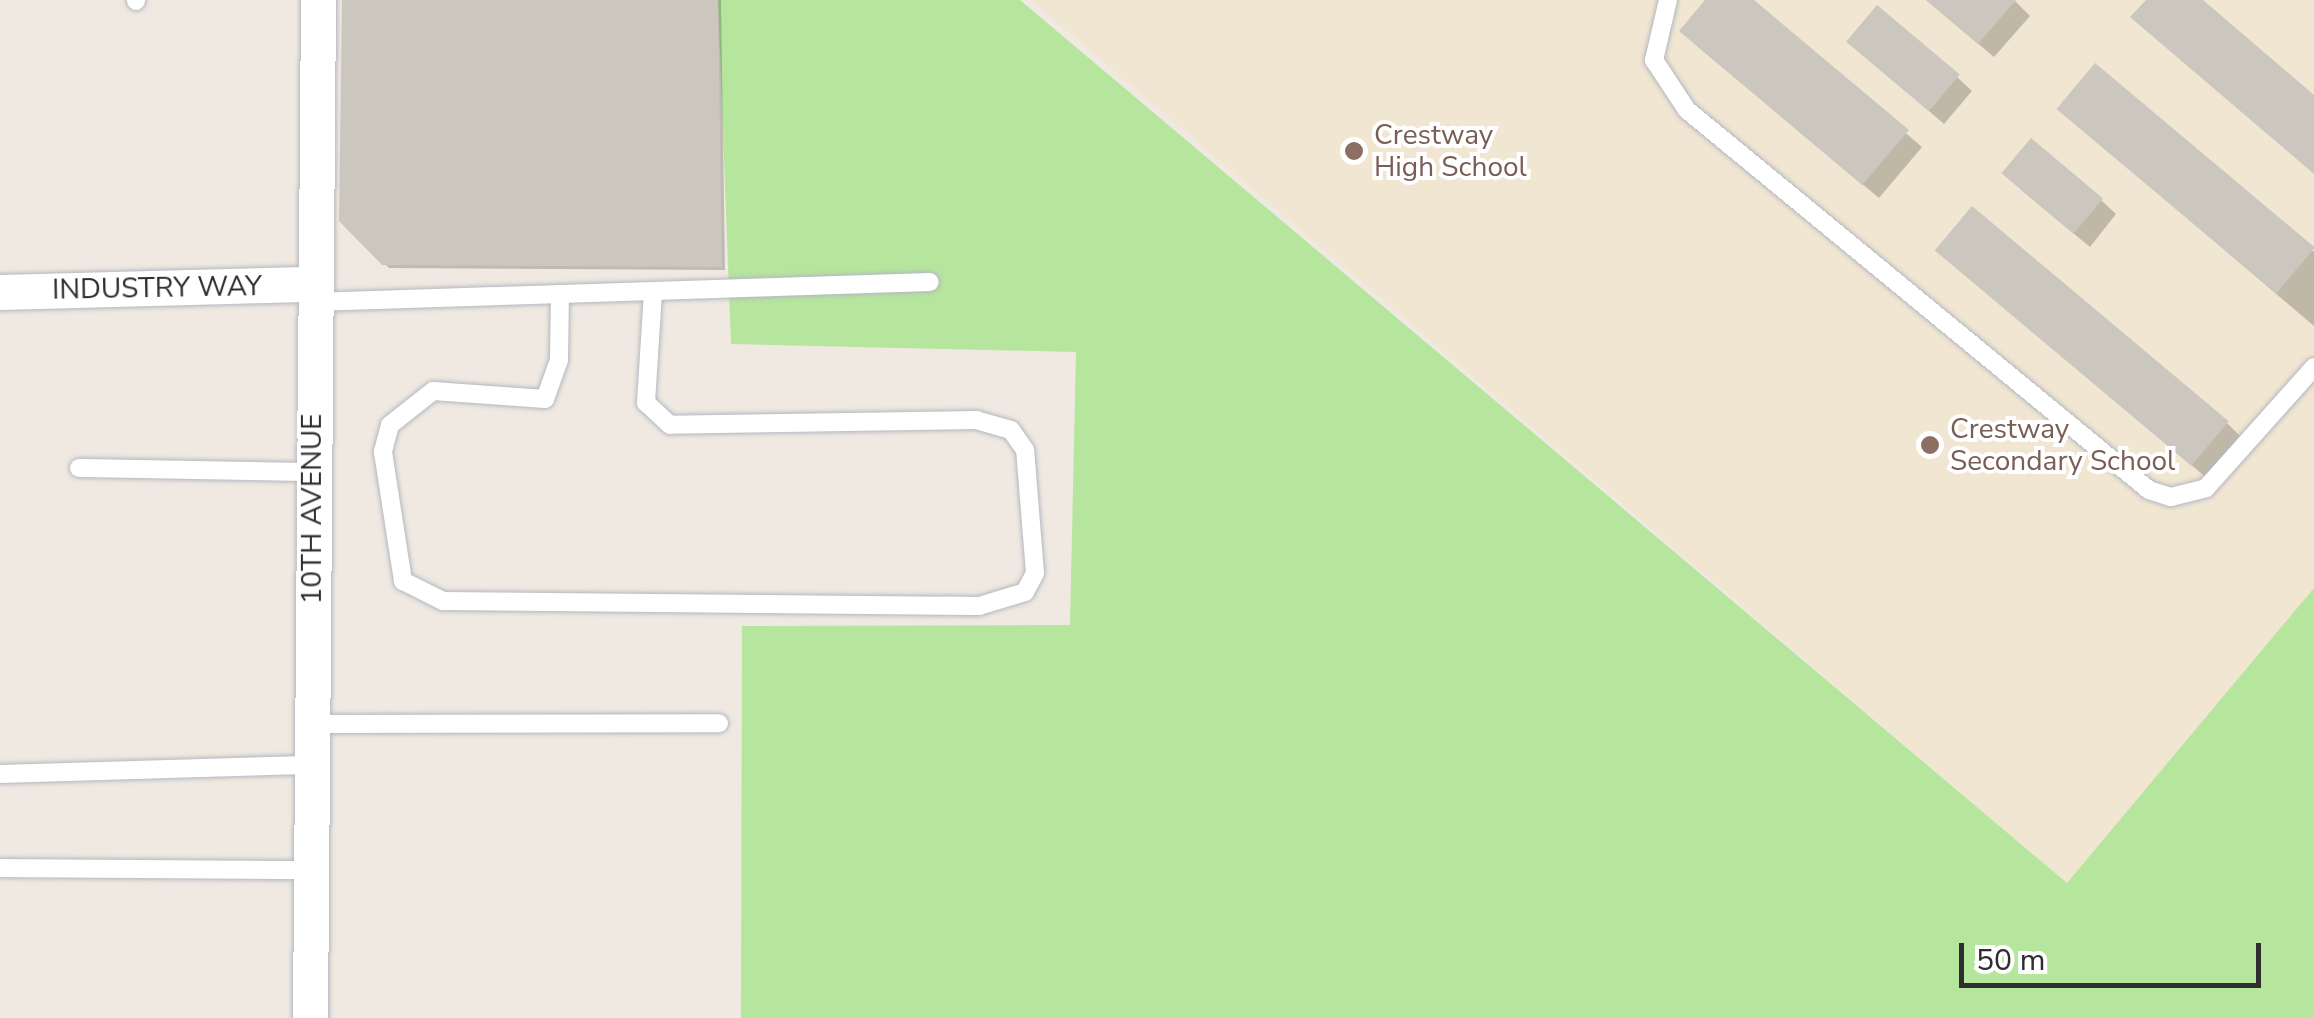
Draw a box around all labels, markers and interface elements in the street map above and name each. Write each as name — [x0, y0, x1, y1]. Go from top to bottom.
place label: Crestway High School — [1374, 118, 1527, 184]
marker: Crestway High School — [1343, 140, 1365, 162]
street label: INDUSTRY WAY — [52, 269, 262, 307]
place label: Crestway Secondary School — [1950, 412, 2175, 478]
street label: 10TH AVENUE — [295, 414, 329, 604]
marker: Crestway Secondary School — [1919, 434, 1941, 456]
scale bar — [1964, 923, 2266, 985]
text: 50 m — [1976, 940, 2045, 981]

